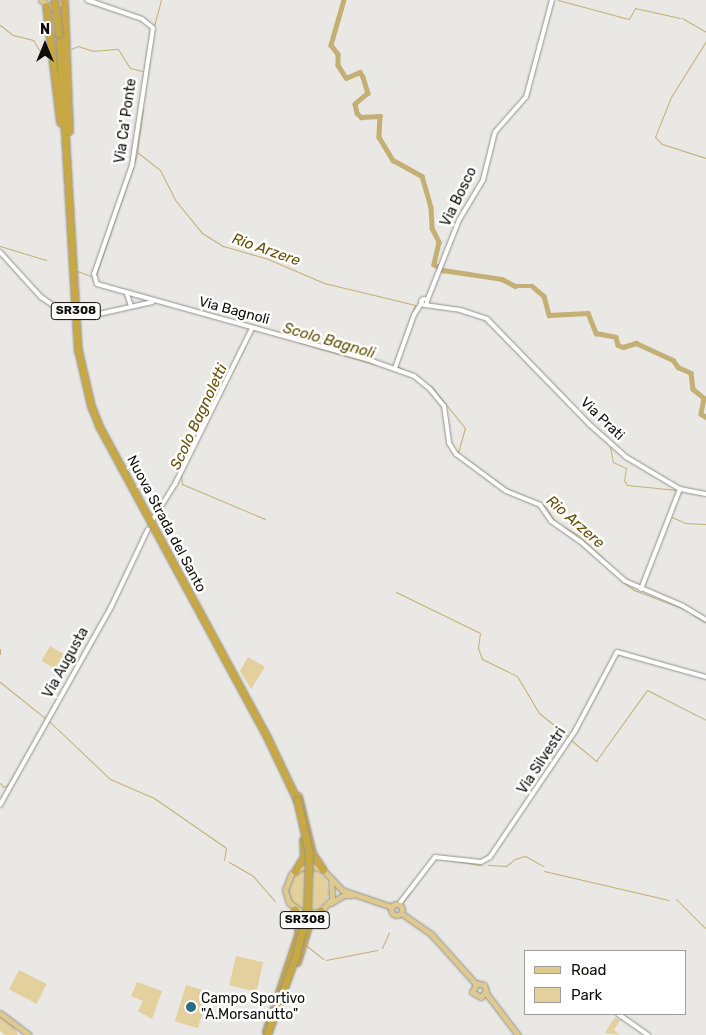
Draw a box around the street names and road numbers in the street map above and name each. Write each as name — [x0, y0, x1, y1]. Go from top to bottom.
street label: Via Ca' Ponte — [112, 78, 140, 164]
street label: Via Bosco — [437, 165, 481, 229]
street label: Via Bagnoli — [197, 294, 271, 328]
road number: SR308 — [50, 302, 102, 321]
street label: Via Prati — [577, 394, 627, 444]
street label: Nuova Strada del Santo — [123, 453, 209, 595]
street label: Via Augusta — [40, 625, 92, 701]
street label: Via Silvestri — [514, 725, 570, 797]
road number: SR308 — [279, 910, 331, 930]

